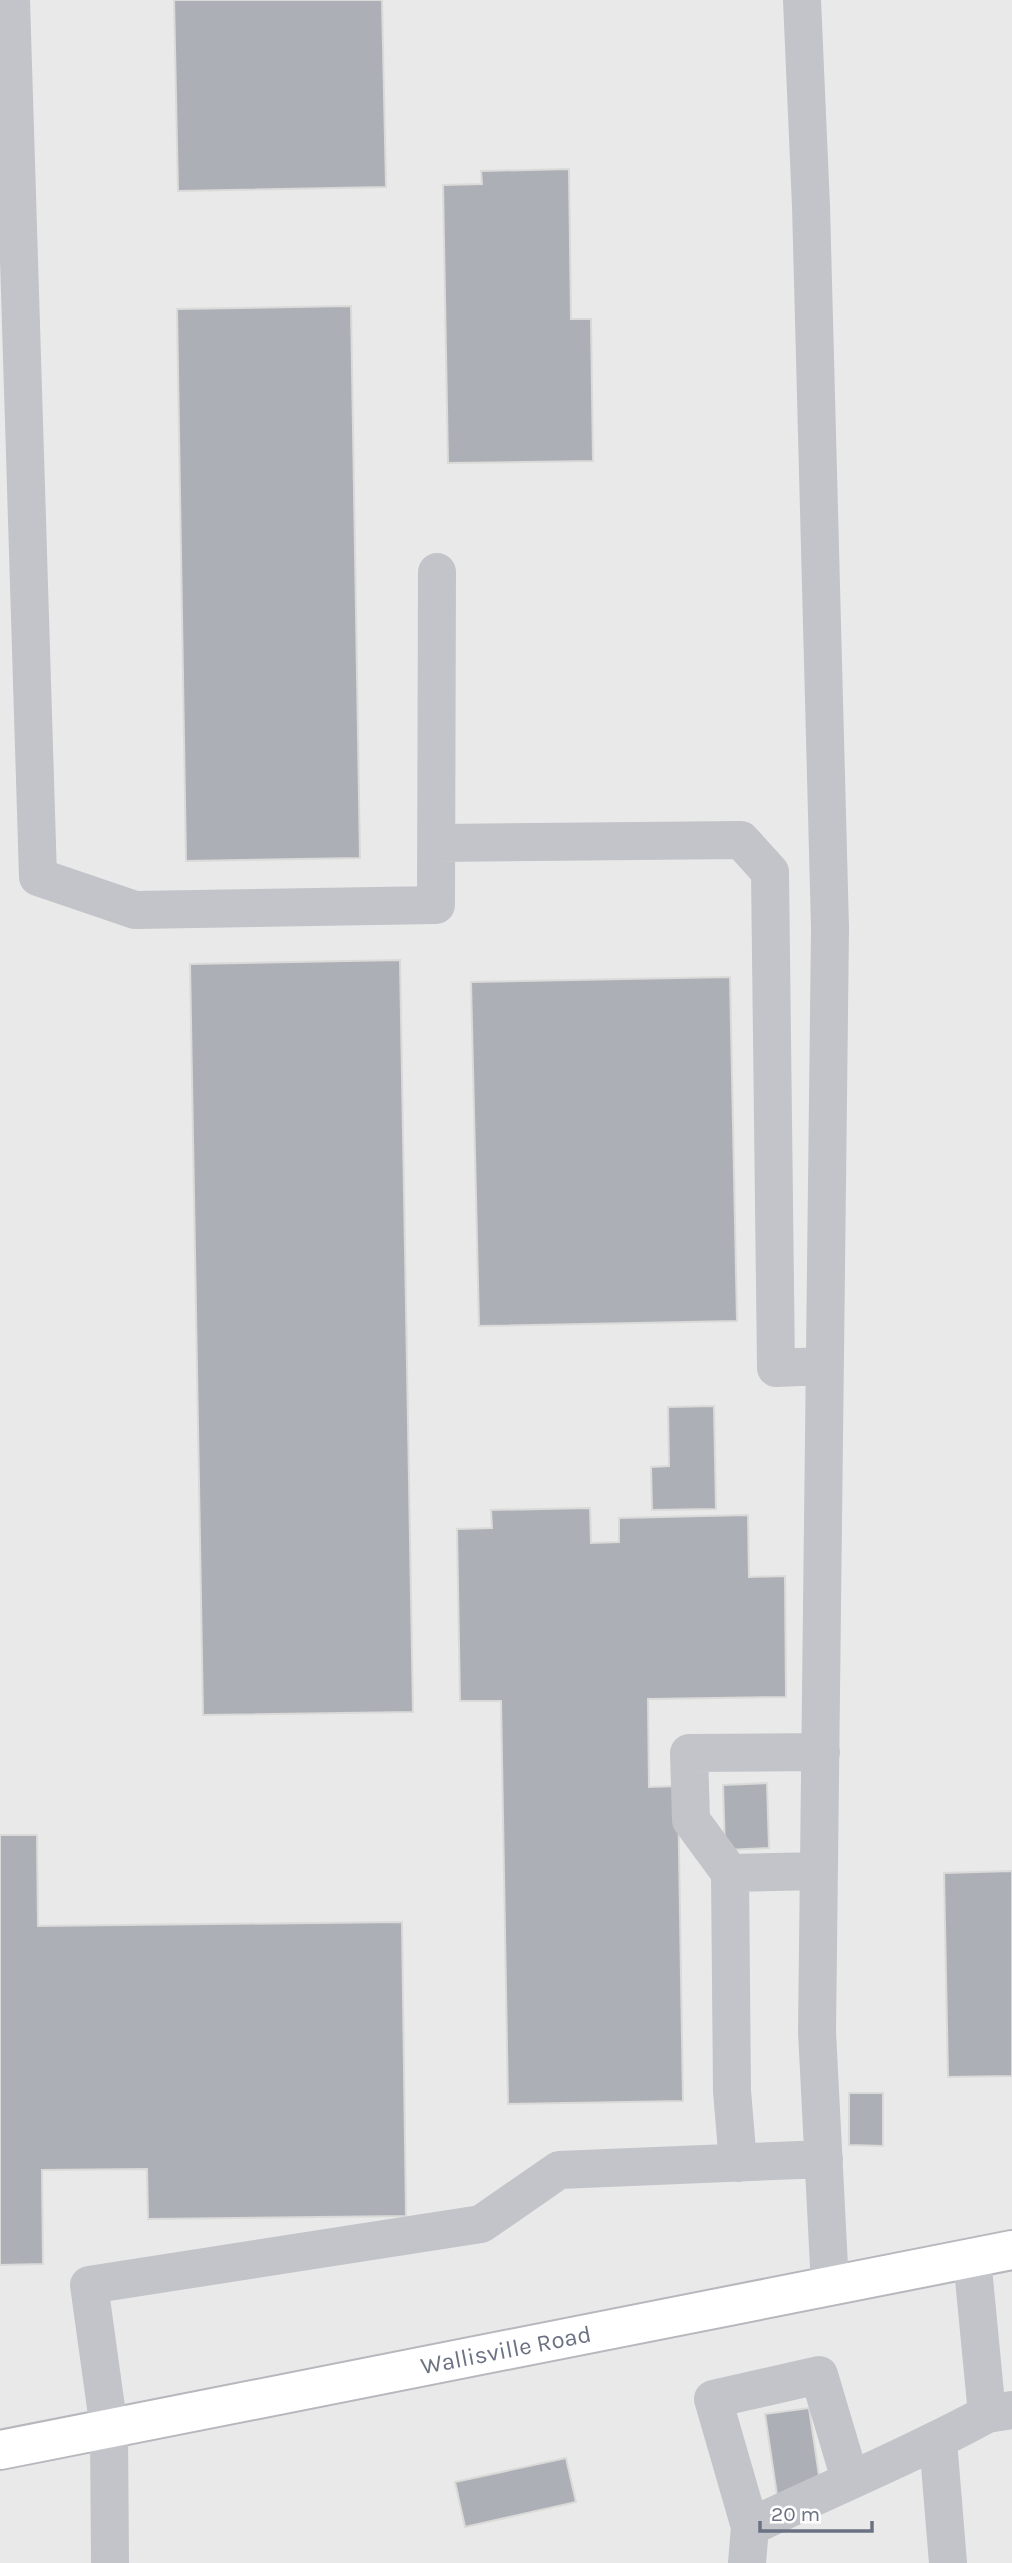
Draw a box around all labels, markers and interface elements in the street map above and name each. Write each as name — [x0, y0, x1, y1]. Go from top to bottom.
street label: Wallisville Road — [418, 2320, 594, 2380]
scale bar — [760, 2490, 872, 2534]
text: 20 m — [771, 2502, 820, 2526]

